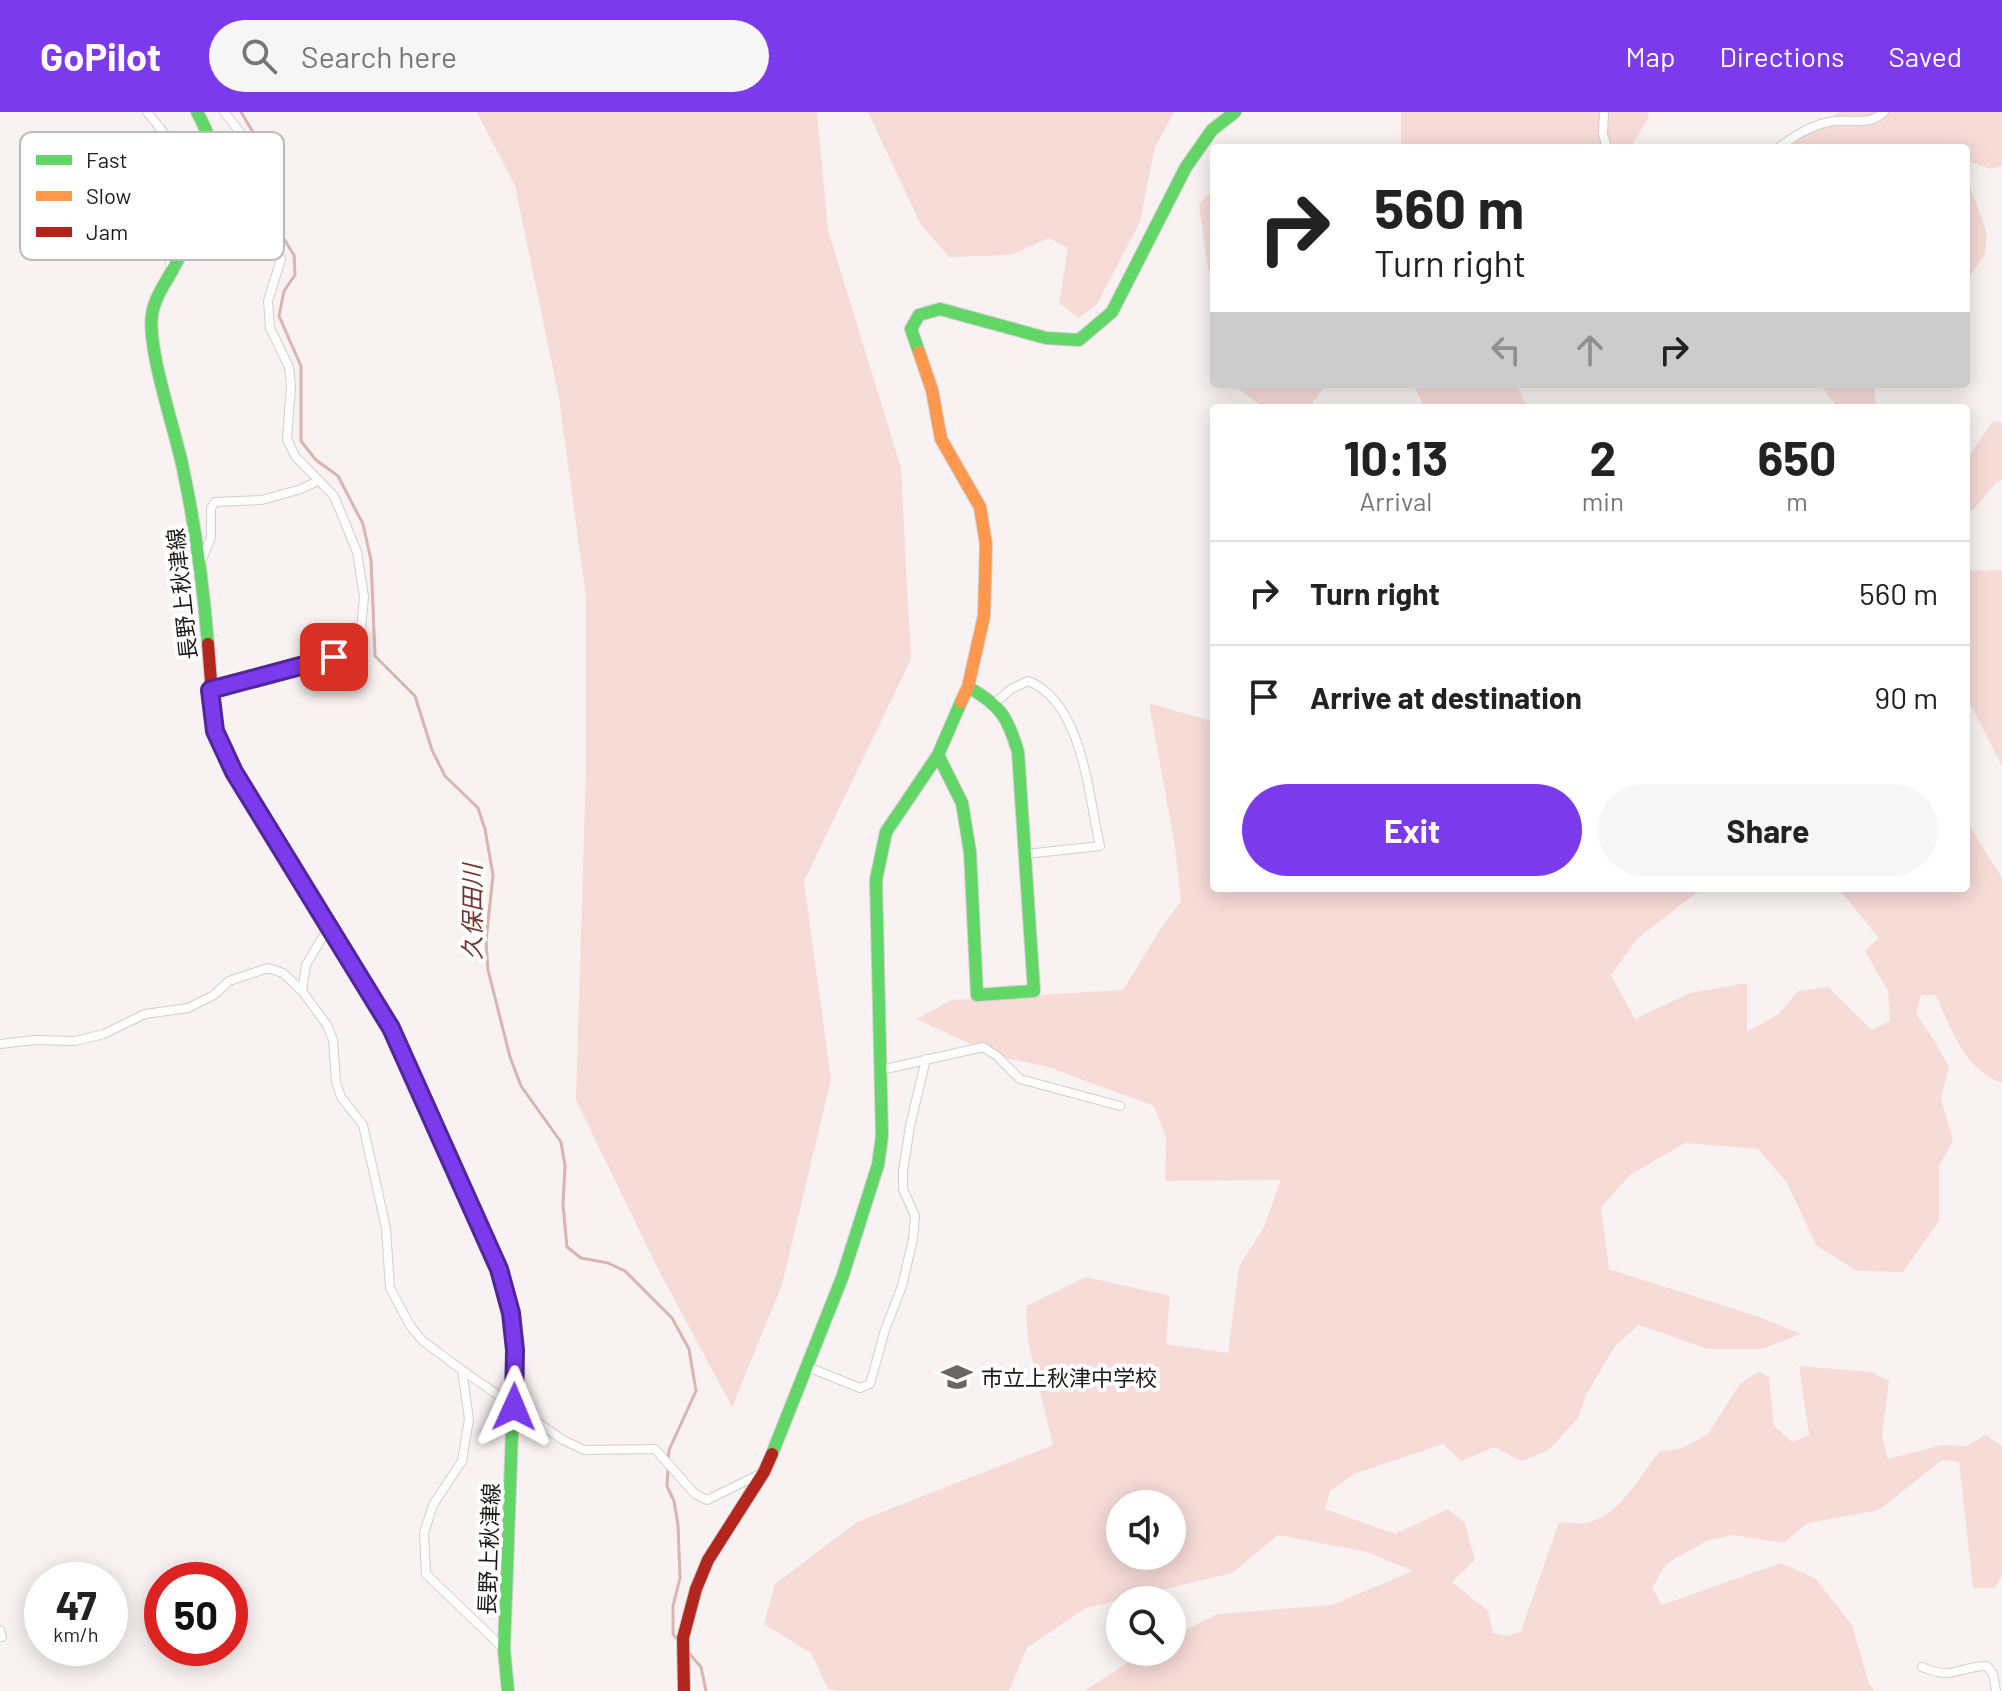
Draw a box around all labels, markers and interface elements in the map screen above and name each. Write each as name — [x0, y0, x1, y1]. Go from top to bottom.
search box — [209, 20, 769, 92]
text: GoPilot — [40, 33, 161, 79]
icon: search — [237, 34, 281, 78]
text: Search here — [301, 38, 457, 74]
text: Map — [1626, 39, 1675, 73]
text: Directions — [1719, 39, 1845, 73]
text: Saved — [1889, 39, 1962, 73]
legend — [20, 132, 284, 260]
text: Fast — [86, 146, 128, 172]
text: 560 m — [1374, 173, 1524, 240]
icon: right — [1242, 176, 1346, 280]
text: Slow — [86, 182, 131, 208]
text: Jam — [86, 218, 128, 244]
text: Turn right — [1374, 241, 1526, 284]
icon: left — [1484, 328, 1528, 372]
icon: ahead — [1568, 328, 1612, 372]
icon: right — [1652, 328, 1696, 372]
text: 10:13 — [1344, 428, 1448, 486]
text: 2 — [1589, 428, 1616, 486]
text: 650 — [1757, 428, 1836, 486]
text: Arrival — [1360, 485, 1432, 516]
text: min — [1582, 485, 1624, 516]
text: m — [1786, 485, 1808, 516]
street label: 長野上秋津線 — [161, 527, 201, 661]
icon: right — [1242, 571, 1286, 615]
text: Turn right — [1310, 575, 1440, 611]
text: 560 m — [1859, 575, 1938, 611]
pin — [300, 623, 368, 691]
icon: arrive — [312, 635, 356, 679]
icon: arrive — [1242, 675, 1286, 719]
text: Arrive at destination — [1310, 679, 1582, 715]
text: 90 m — [1875, 679, 1938, 715]
button: Exit — [1242, 784, 1582, 876]
button: Share — [1598, 784, 1938, 876]
water label: 久保田川 — [457, 861, 486, 960]
school or university icon: 市立上秋津中学校 — [940, 1360, 974, 1394]
place label: 市立上秋津中学校 — [981, 1364, 1157, 1390]
position arrow — [472, 1365, 556, 1449]
street label: 長野上秋津線 — [473, 1483, 503, 1615]
map controls — [1106, 1490, 1186, 1666]
button: sound — [1106, 1490, 1186, 1570]
speed limit sign: 50 — [144, 1562, 248, 1666]
text: 47 — [55, 1580, 97, 1628]
button: search — [1106, 1586, 1186, 1666]
text: km/h — [53, 1622, 99, 1646]

